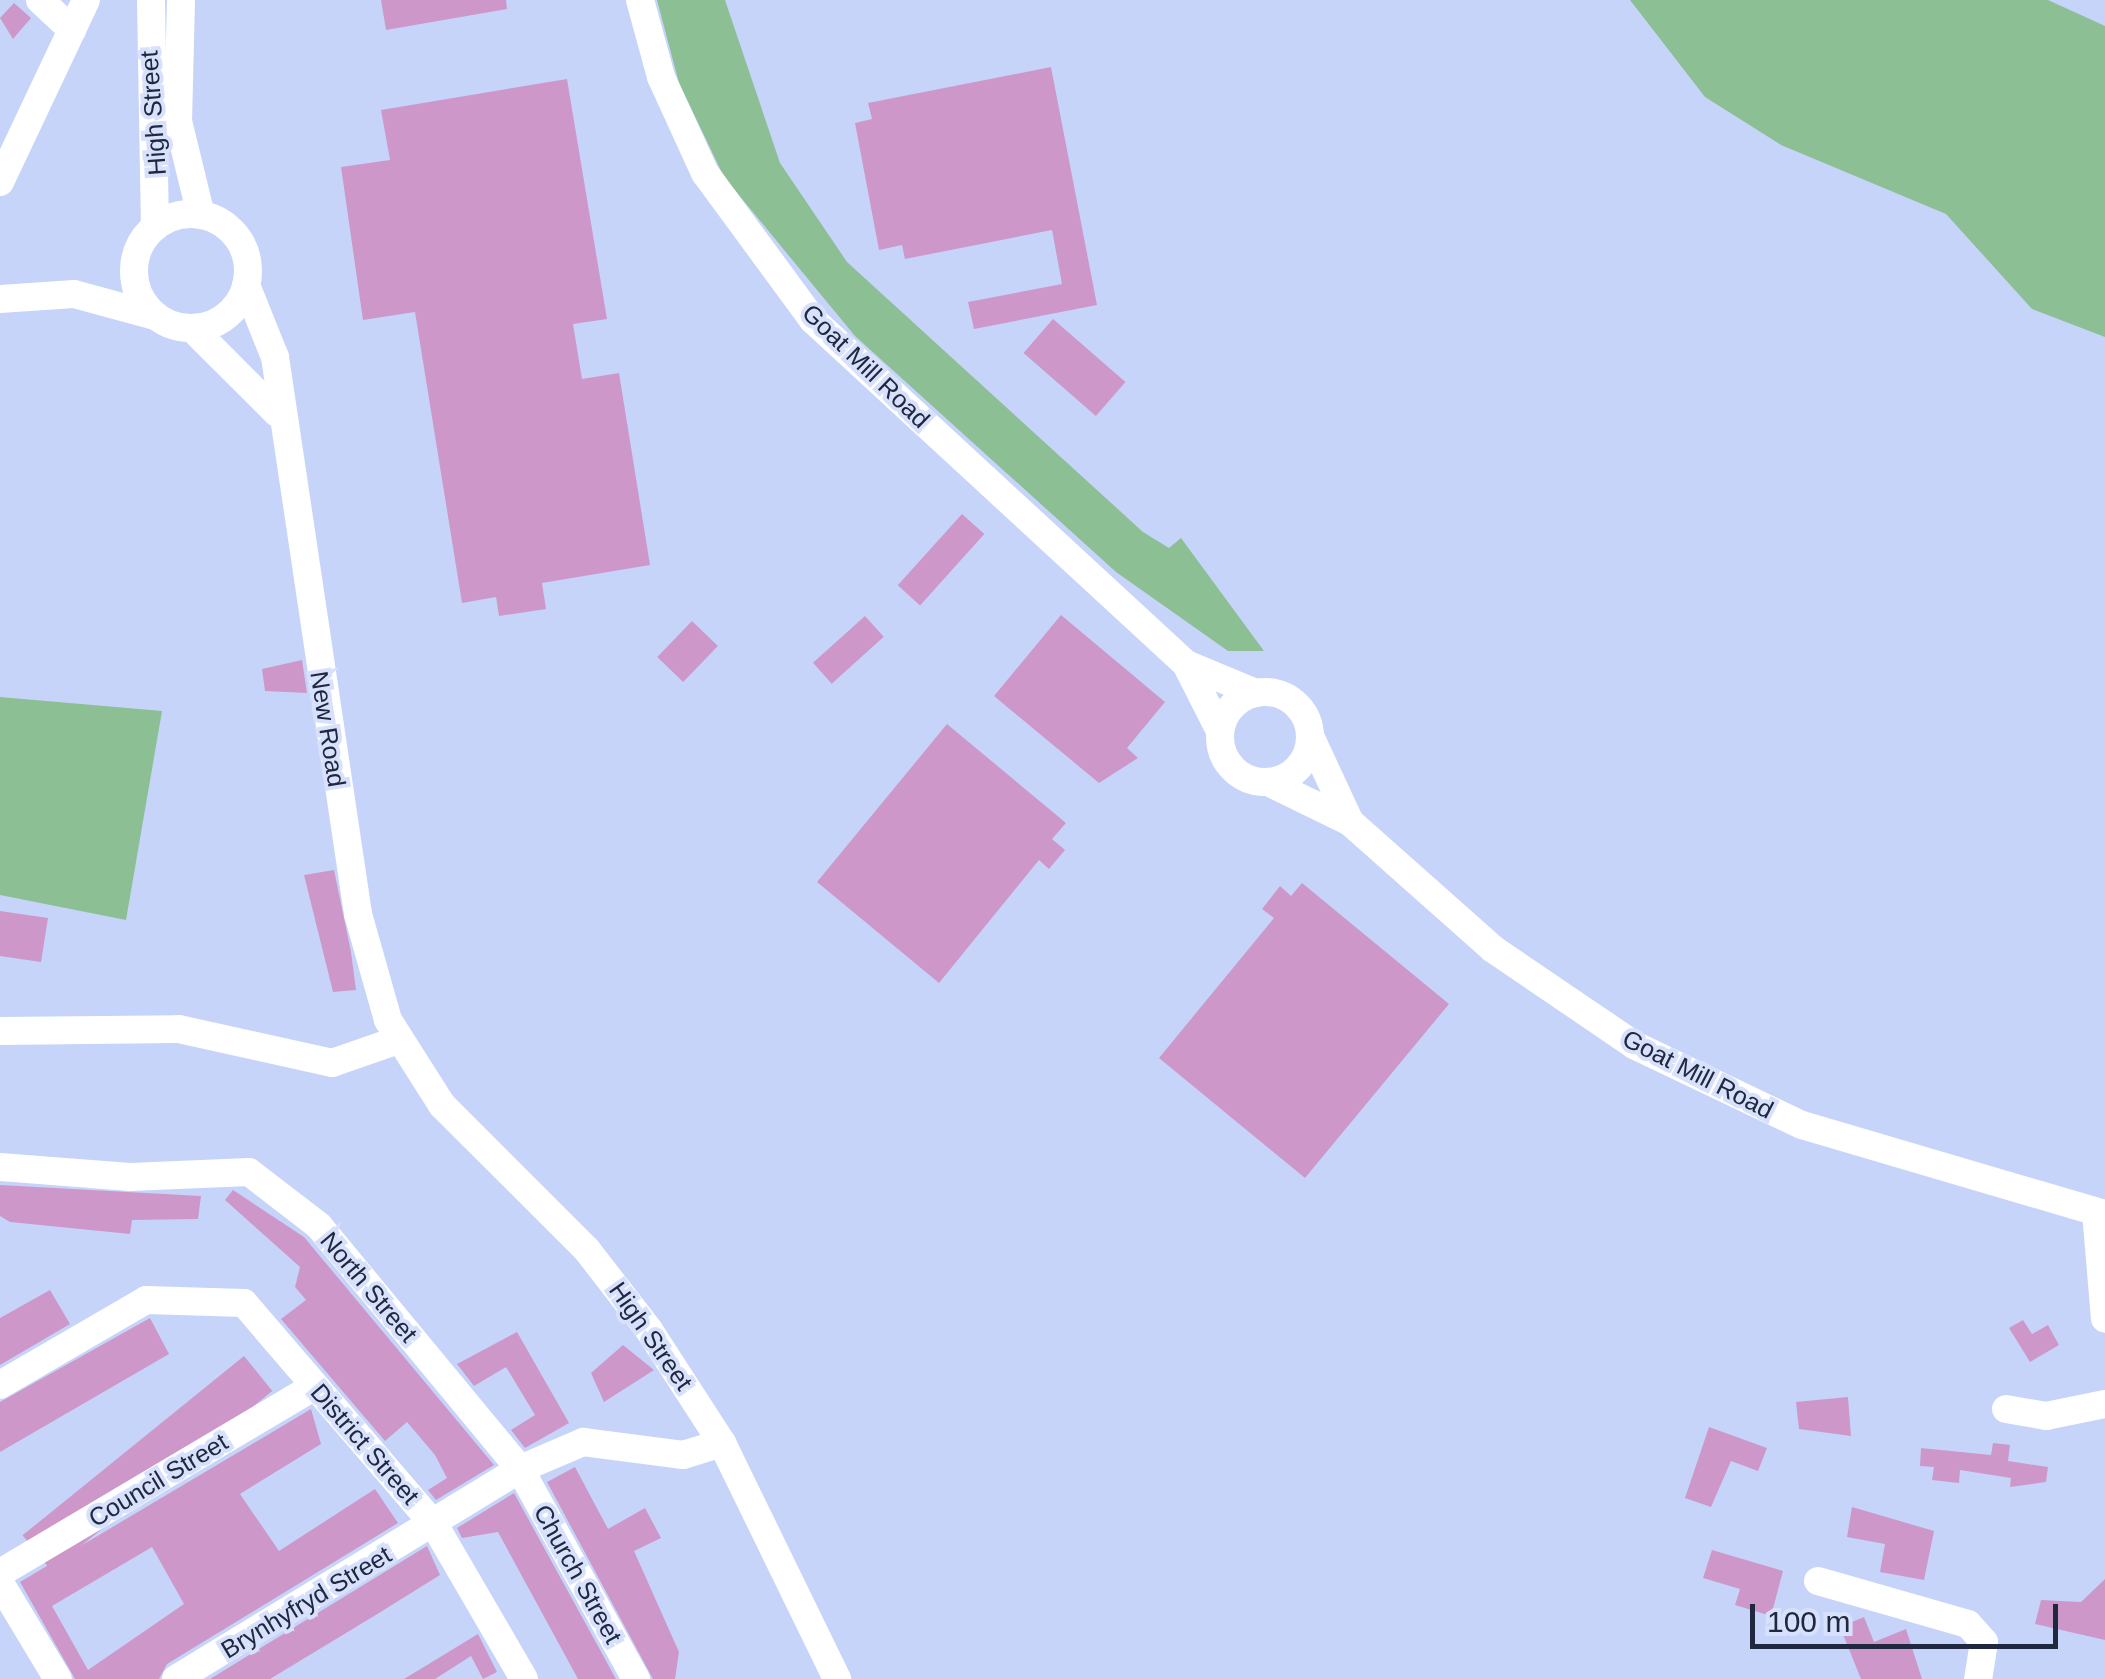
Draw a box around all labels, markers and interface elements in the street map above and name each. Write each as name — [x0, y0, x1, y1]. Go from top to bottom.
street label: High Street — [134, 50, 172, 176]
street label: Goat Mill Road — [796, 298, 936, 434]
street label: New Road — [304, 669, 352, 789]
street label: Goat Mill Road — [1618, 1023, 1778, 1125]
street label: North Street — [314, 1226, 424, 1348]
street label: High Street — [603, 1276, 699, 1396]
street label: District Street — [304, 1378, 426, 1510]
street label: Council Street — [83, 1427, 233, 1533]
street label: Church Street — [527, 1499, 629, 1649]
street label: Brynhyfryd Street — [216, 1539, 396, 1665]
scale bar — [1755, 1584, 2062, 1646]
text: 100 m — [1767, 1605, 1850, 1638]

